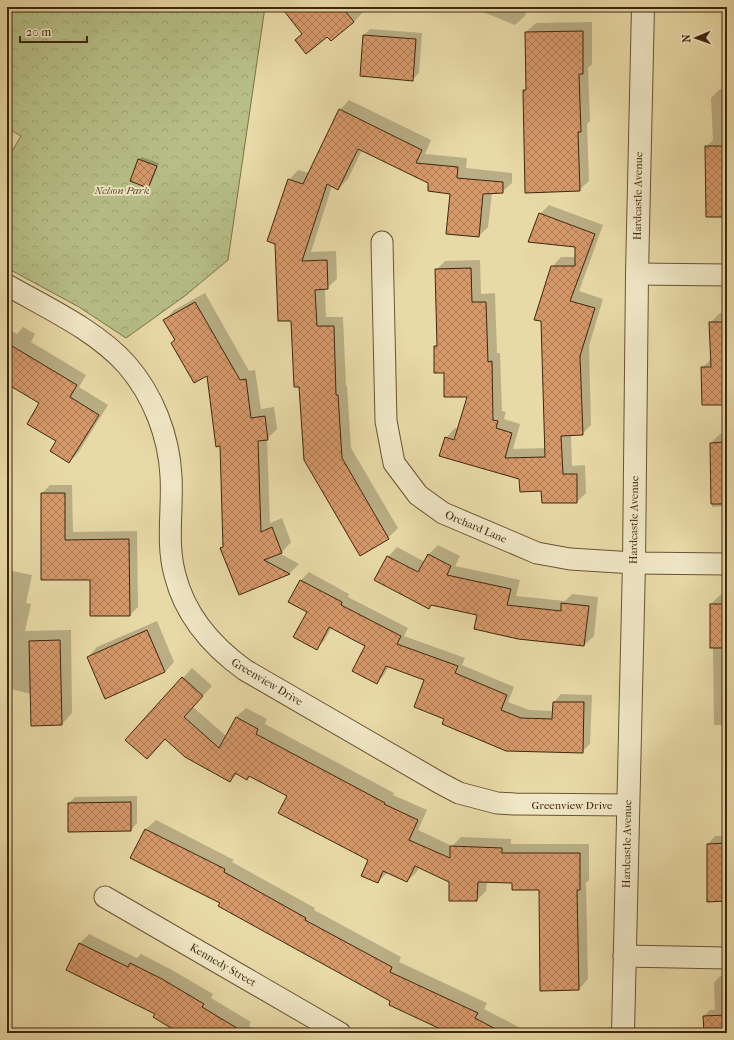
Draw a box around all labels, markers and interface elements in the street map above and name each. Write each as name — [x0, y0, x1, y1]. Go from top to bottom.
scale bar — [20, 18, 87, 44]
north arrow — [676, 18, 716, 58]
text: 20 m — [26, 25, 51, 39]
text: N — [680, 33, 693, 43]
street label: Hardcastle Avenue — [631, 151, 645, 240]
park label: Nelson Park — [94, 184, 150, 197]
street label: Hardcastle Avenue — [627, 475, 641, 564]
street label: Orchard Lane — [443, 508, 509, 546]
street label: Greenview Drive — [229, 656, 306, 709]
street label: Greenview Drive — [532, 799, 613, 812]
street label: Hardcastle Avenue — [620, 799, 634, 888]
street label: Kennedy Street — [187, 941, 259, 989]

